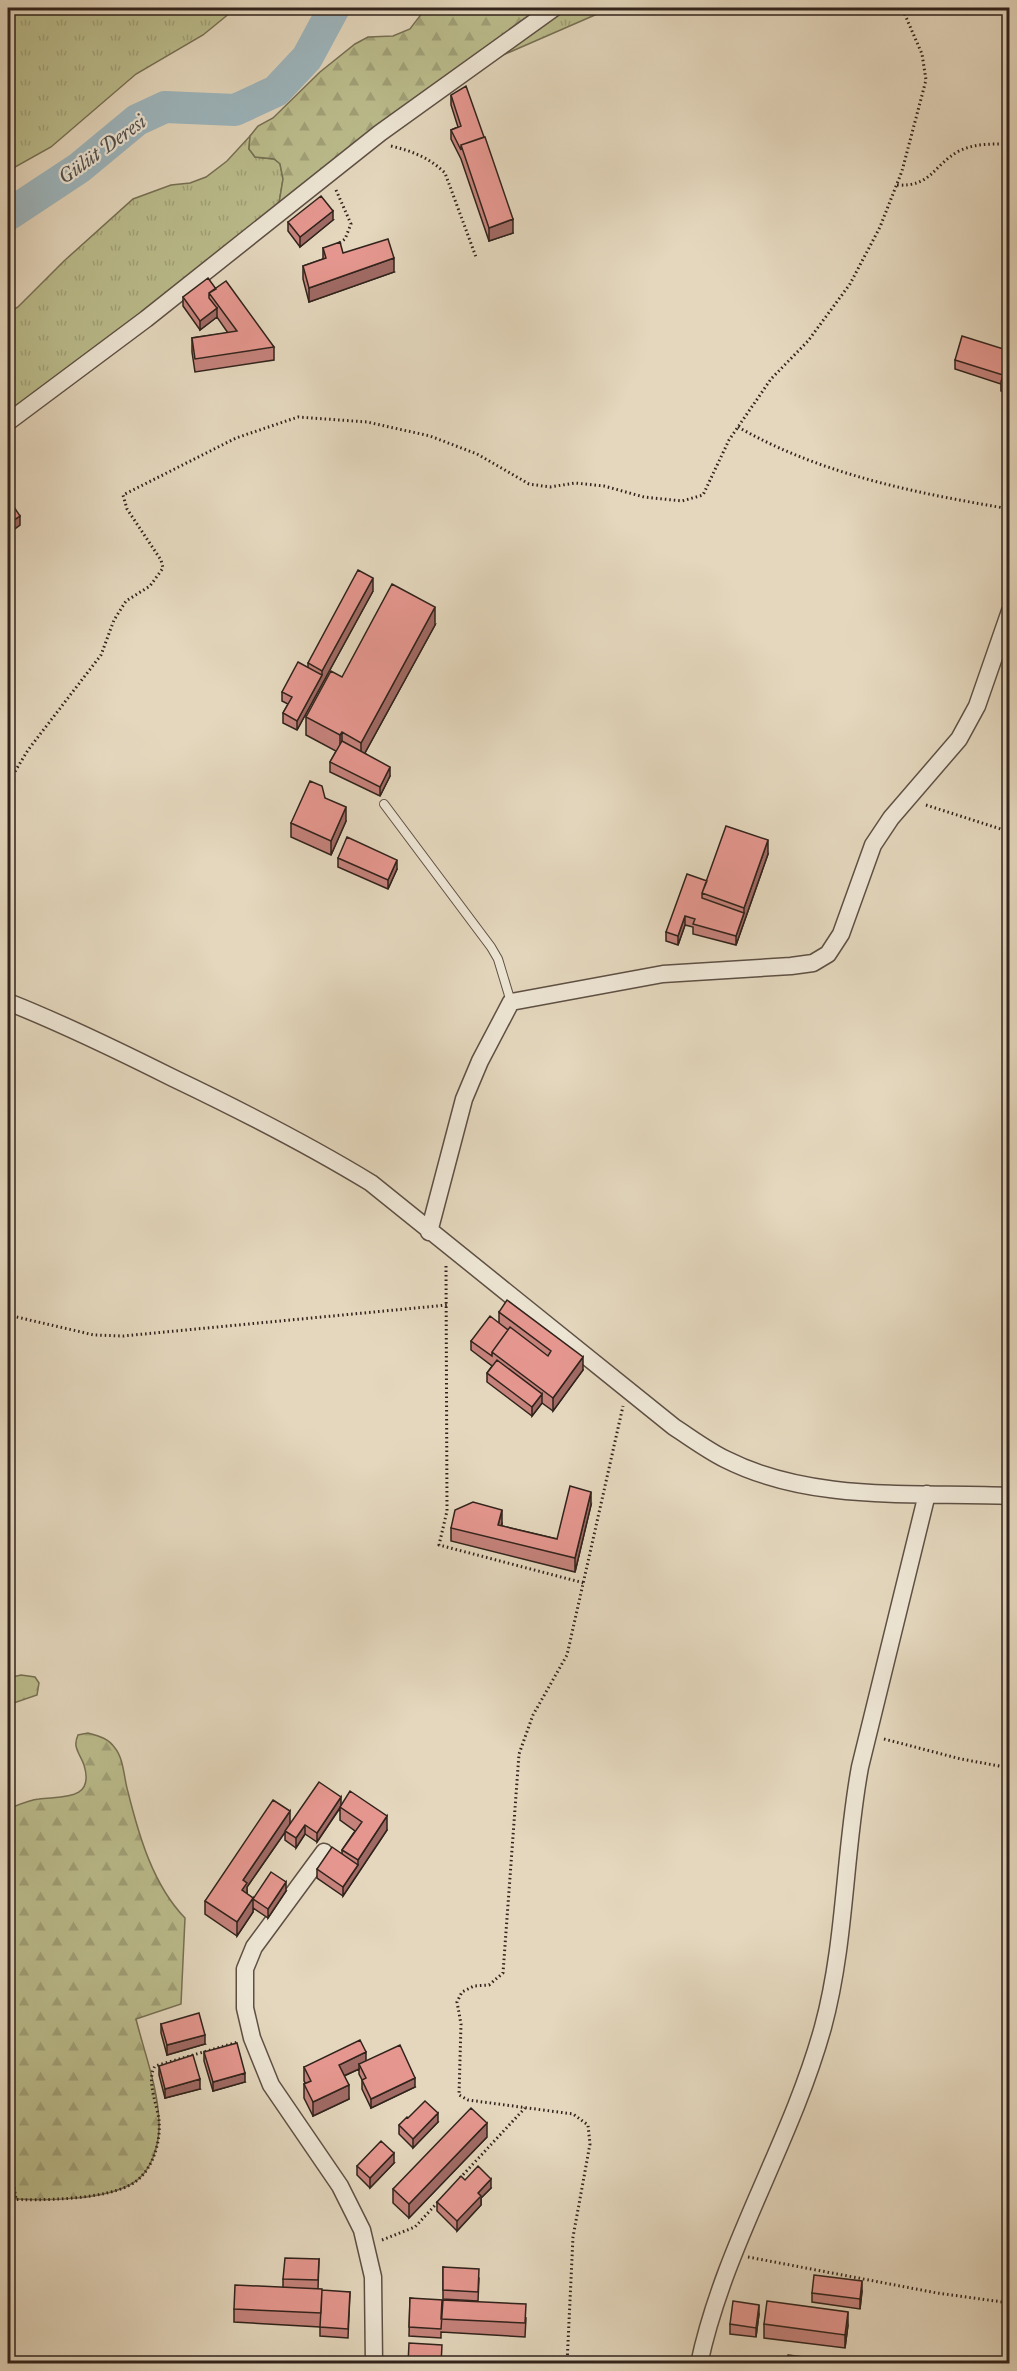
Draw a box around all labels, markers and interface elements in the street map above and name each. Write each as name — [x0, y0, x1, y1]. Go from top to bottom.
water label: Gülüt Deresi — [53, 109, 151, 189]

